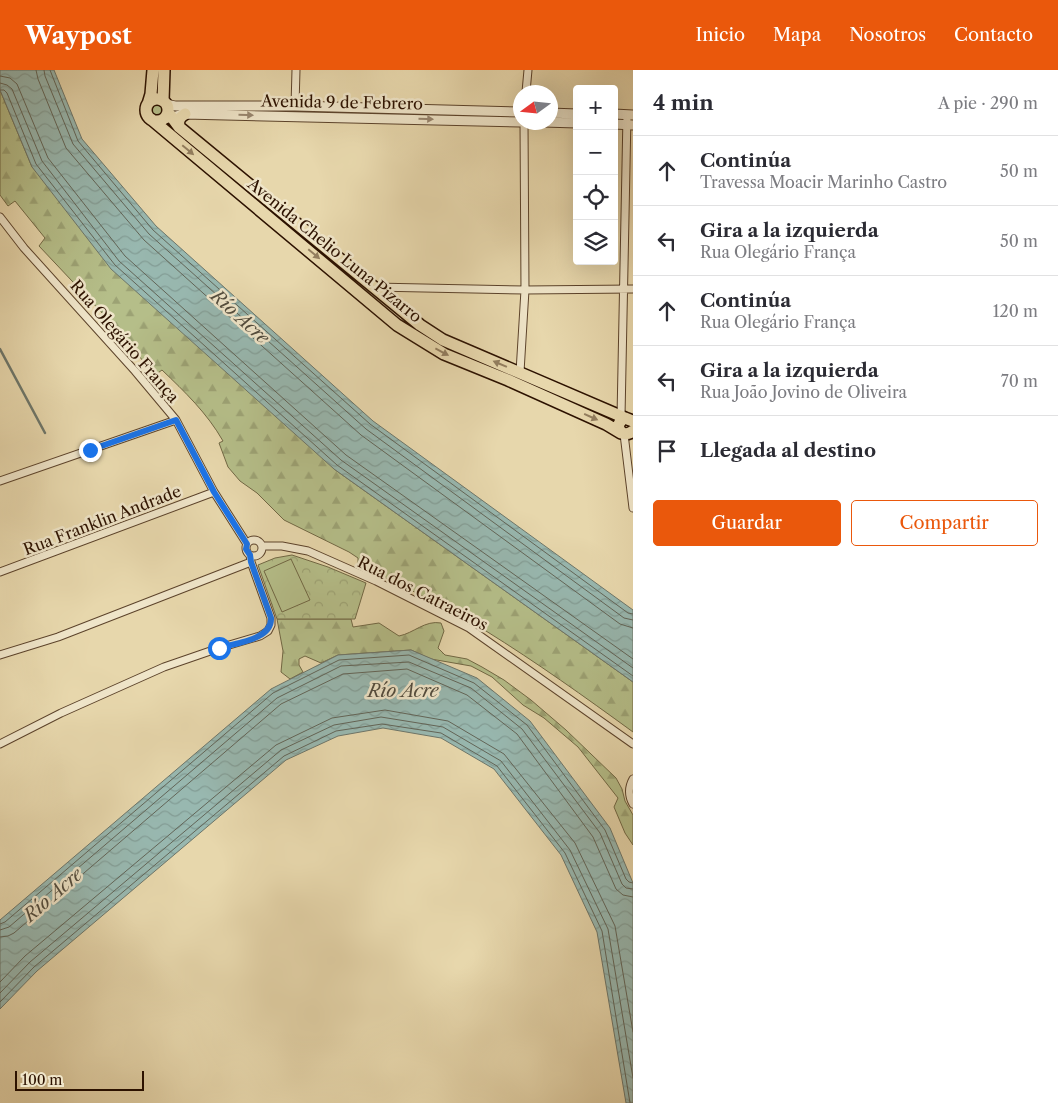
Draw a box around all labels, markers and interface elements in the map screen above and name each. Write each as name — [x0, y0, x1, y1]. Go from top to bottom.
text: Waypost — [25, 21, 132, 50]
text: Inicio — [696, 24, 745, 46]
text: Mapa — [773, 24, 821, 46]
text: Nosotros — [849, 24, 926, 46]
text: Contacto — [954, 24, 1033, 46]
north arrow — [513, 85, 558, 130]
map controls — [573, 85, 618, 265]
button: + — [573, 85, 618, 130]
text: 4 min — [653, 90, 714, 115]
street label: Avenida 9 de Febrero — [260, 91, 423, 113]
text: A pie · 290 m — [938, 93, 1038, 113]
one-way arrow — [238, 111, 254, 119]
one-way arrow — [418, 115, 434, 123]
button: − — [573, 130, 618, 175]
one-way arrow — [181, 145, 194, 156]
text: Continúa — [700, 149, 791, 172]
icon: ahead — [653, 157, 681, 185]
text: 50 m — [1000, 161, 1038, 181]
text: Travessa Moacir Marinho Castro — [700, 172, 947, 192]
street label: Avenida Chelio Luna Pizarro — [243, 173, 426, 327]
button: locate — [573, 175, 618, 220]
text: Gira a la izquierda — [700, 219, 879, 242]
button: layers — [573, 220, 618, 265]
icon: left — [653, 227, 681, 255]
text: 50 m — [1000, 231, 1038, 251]
text: Rua Olegário França — [700, 242, 856, 262]
one-way arrow — [307, 248, 320, 259]
street label: Rua Olegário França — [66, 276, 184, 407]
water label: Río Acre — [205, 284, 275, 350]
text: Continúa — [700, 289, 791, 312]
icon: ahead — [653, 297, 681, 325]
text: 120 m — [993, 301, 1038, 321]
text: Rua Olegário França — [700, 312, 856, 332]
one-way arrow — [435, 348, 449, 356]
text: Gira a la izquierda — [700, 359, 879, 382]
one-way arrow — [492, 360, 507, 368]
icon: left — [653, 367, 681, 395]
text: 70 m — [1001, 371, 1038, 391]
text: Rua João Jovino de Oliveira — [700, 382, 907, 402]
one-way arrow — [584, 414, 598, 422]
icon: arrive — [653, 437, 681, 465]
route end — [79, 439, 102, 462]
text: Llegada al destino — [700, 439, 876, 462]
street label: Rua Franklin Andrade — [20, 481, 184, 559]
button: Guardar — [653, 500, 841, 546]
button: Compartir — [851, 500, 1038, 546]
street label: Rua dos Catraeiros — [355, 552, 492, 635]
route start — [208, 637, 231, 660]
water label: Río Acre — [366, 680, 440, 702]
water label: Río Acre — [18, 863, 88, 928]
scale bar — [15, 1068, 144, 1091]
text: 100 m — [22, 1071, 62, 1089]

